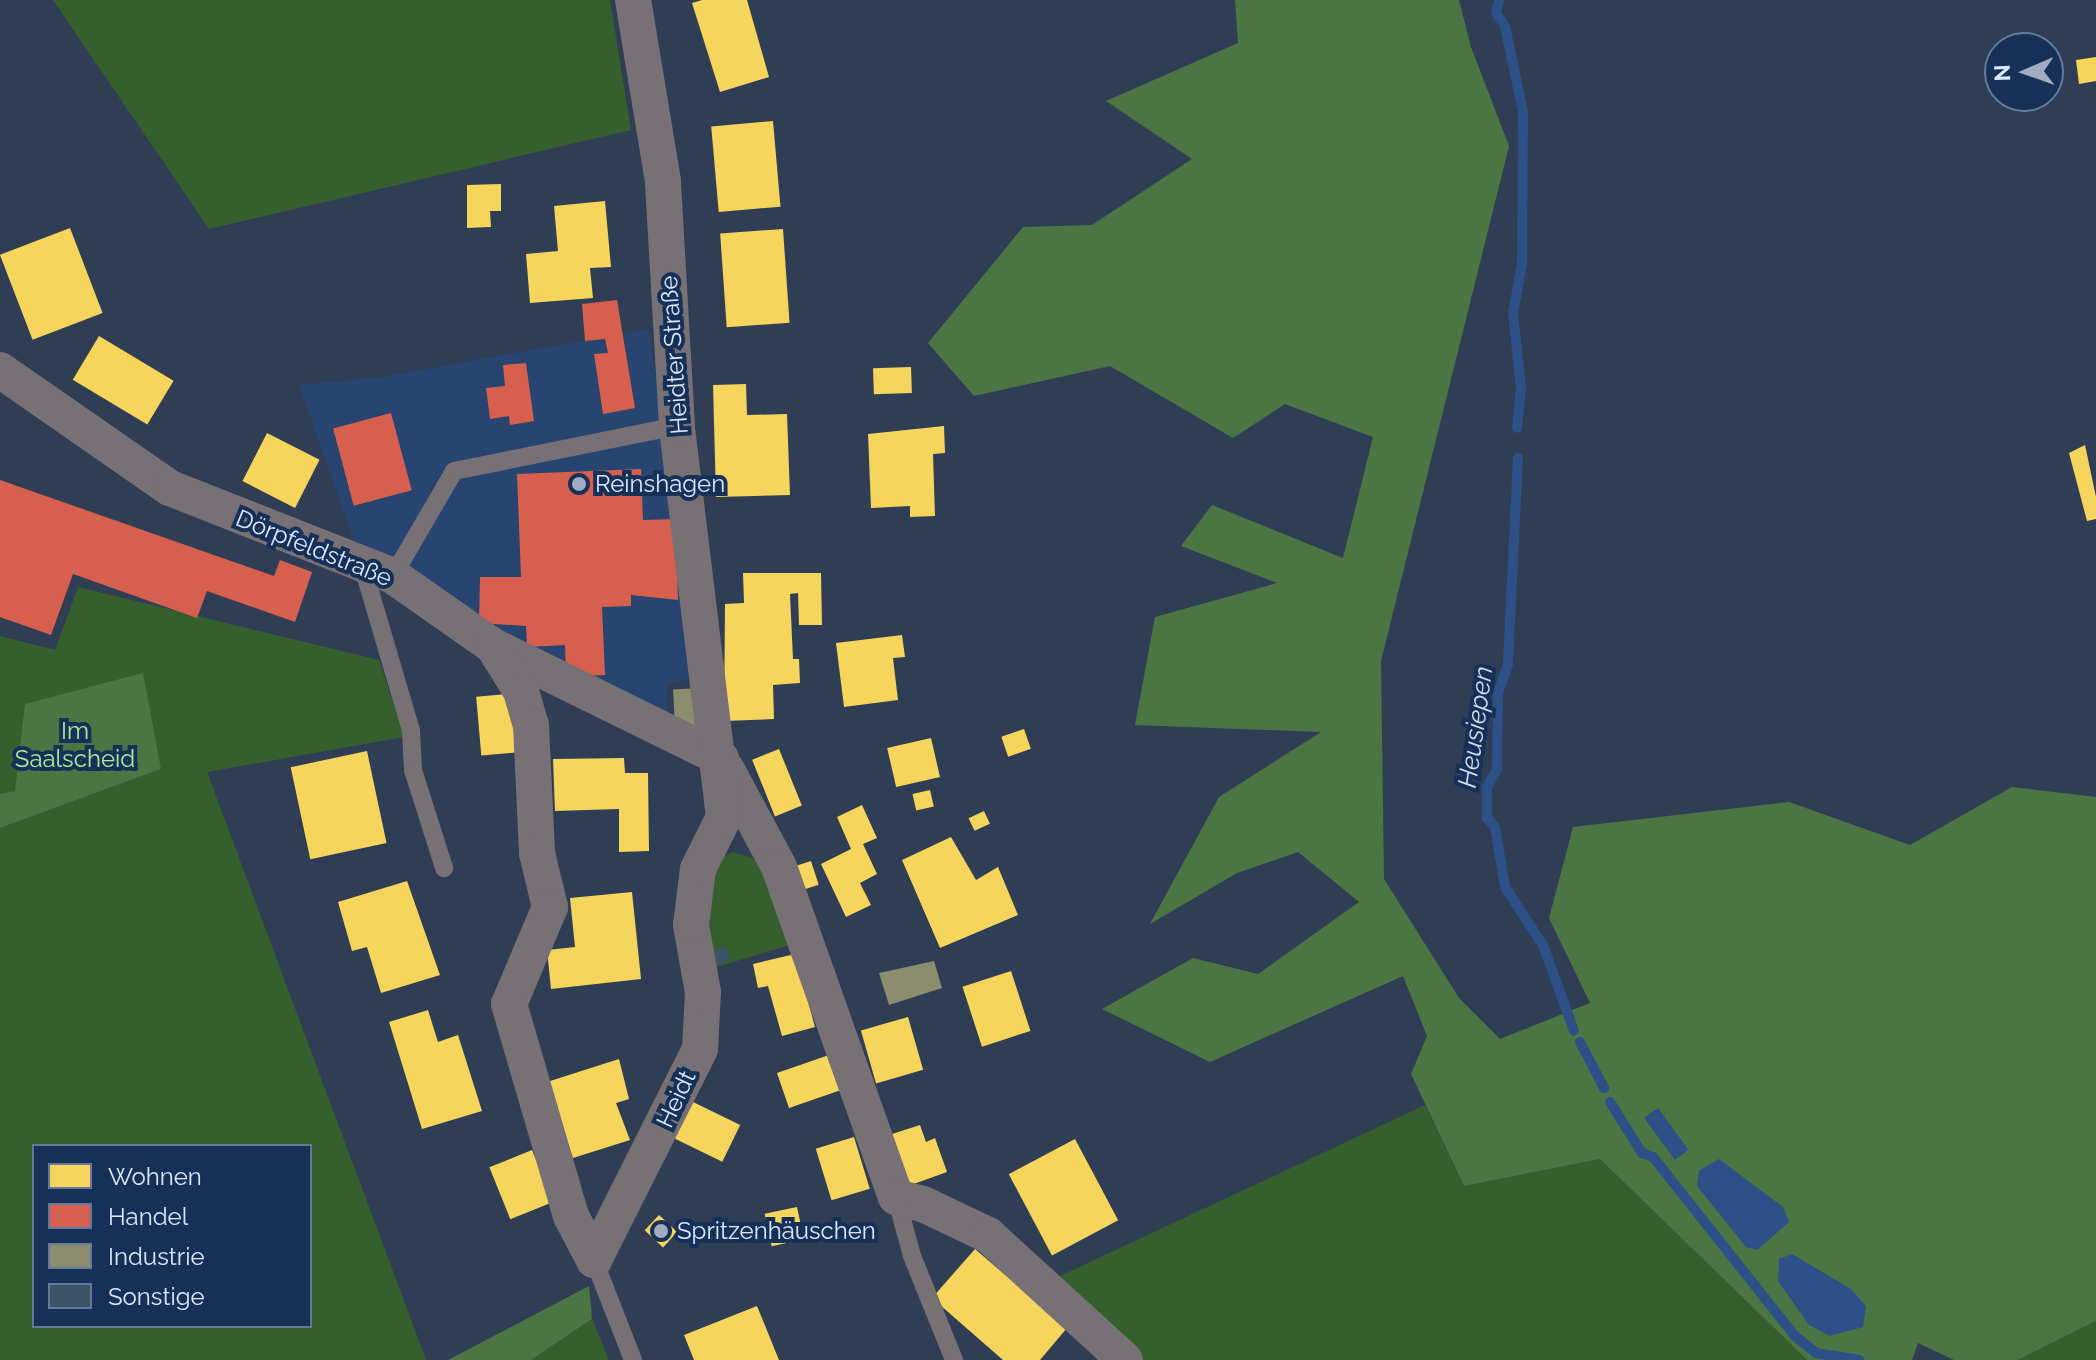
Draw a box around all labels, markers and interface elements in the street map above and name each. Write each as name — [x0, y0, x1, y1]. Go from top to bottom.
north arrow — [1984, 32, 2064, 112]
text: N — [1989, 64, 2015, 82]
street label: Heidter Straße — [654, 274, 694, 436]
place label: Reinshagen — [595, 470, 725, 498]
marker: Reinshagen — [570, 475, 588, 493]
street label: Dörpfeldstraße — [232, 504, 396, 592]
water label: Heusiepen — [1452, 664, 1500, 790]
park label: Im Saalscheid — [15, 717, 135, 773]
street label: Heidt — [650, 1066, 702, 1132]
legend — [32, 1144, 312, 1328]
text: Wohnen — [108, 1162, 202, 1191]
text: Handel — [108, 1202, 188, 1231]
place label: Spritzenhäuschen — [677, 1217, 876, 1245]
marker: Spritzenhäuschen — [652, 1222, 670, 1240]
text: Industrie — [108, 1242, 205, 1271]
text: Sonstige — [108, 1282, 205, 1311]

